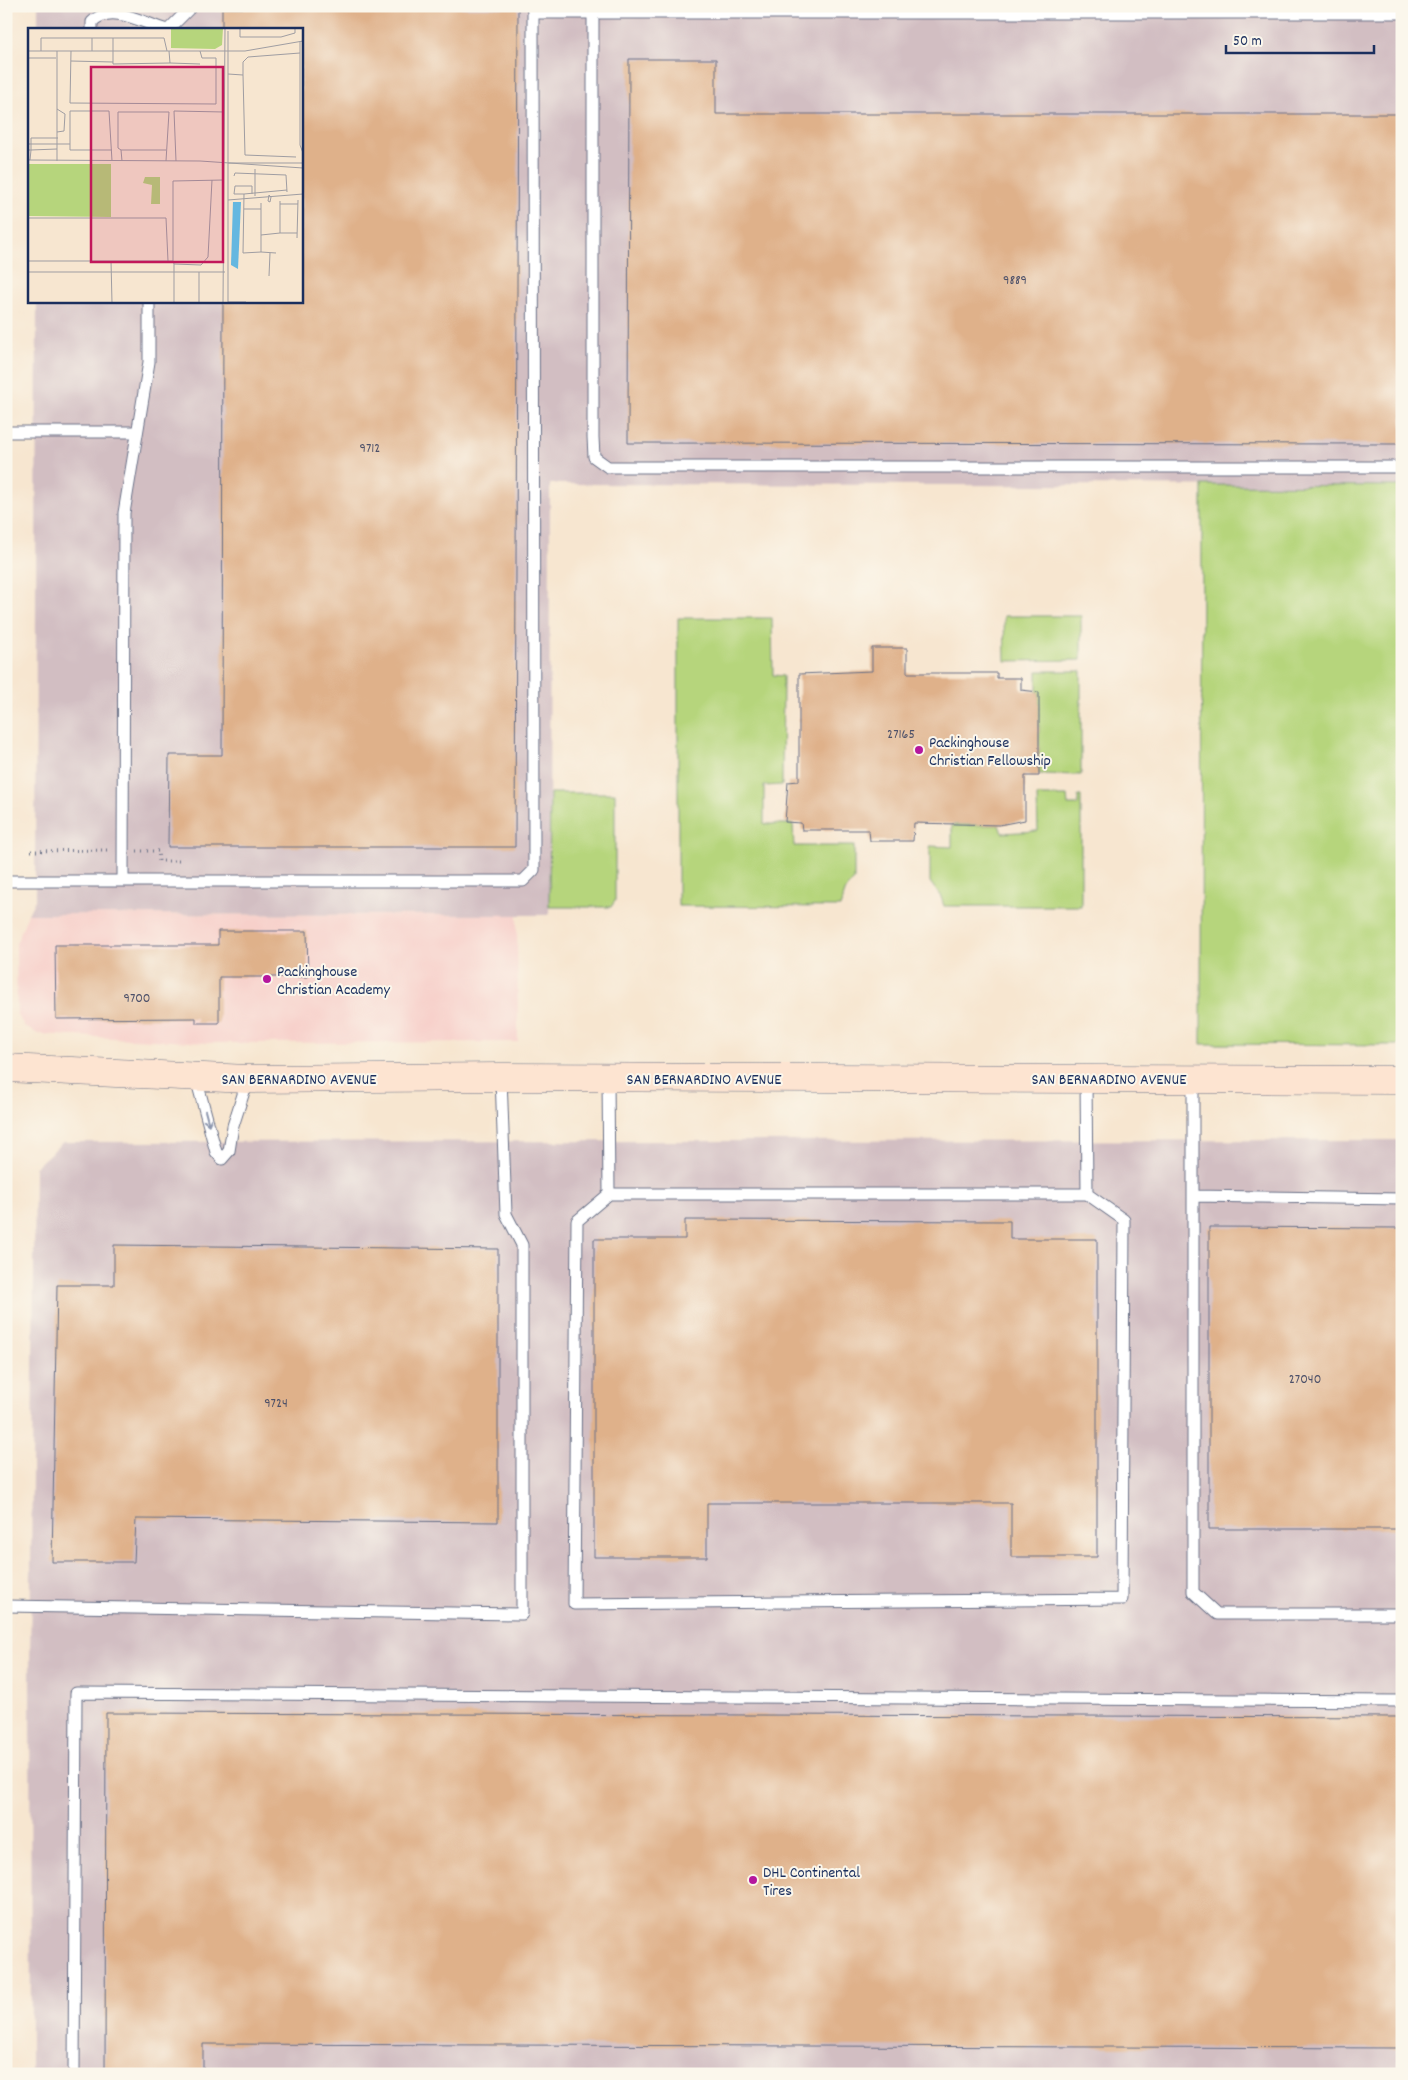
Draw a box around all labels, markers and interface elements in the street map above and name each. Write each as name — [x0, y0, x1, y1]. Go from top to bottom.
scale bar — [1226, 22, 1373, 54]
inset map — [28, 28, 302, 302]
text: 50 m — [1233, 31, 1262, 53]
house number: 9889 — [1003, 271, 1027, 291]
house number: 9712 — [360, 439, 380, 459]
house number: 27165 — [887, 725, 915, 745]
place label: Packinghouse Christian Fellowship — [929, 732, 1051, 773]
marker: Packinghouse Christian Fellowship — [913, 744, 925, 756]
place label: Packinghouse Christian Academy — [277, 961, 390, 1002]
marker: Packinghouse Christian Academy — [261, 973, 273, 985]
house number: 9700 — [123, 989, 151, 1009]
street label: SAN BERNARDINO AVENUE — [222, 1069, 377, 1092]
street label: SAN BERNARDINO AVENUE — [627, 1069, 782, 1092]
street label: SAN BERNARDINO AVENUE — [1032, 1069, 1187, 1092]
one-way arrow — [203, 1110, 213, 1126]
house number: 27040 — [1289, 1370, 1321, 1390]
house number: 9724 — [264, 1394, 288, 1414]
place label: DHL Continental Tires — [763, 1862, 860, 1903]
marker: DHL Continental Tires — [747, 1874, 759, 1886]

